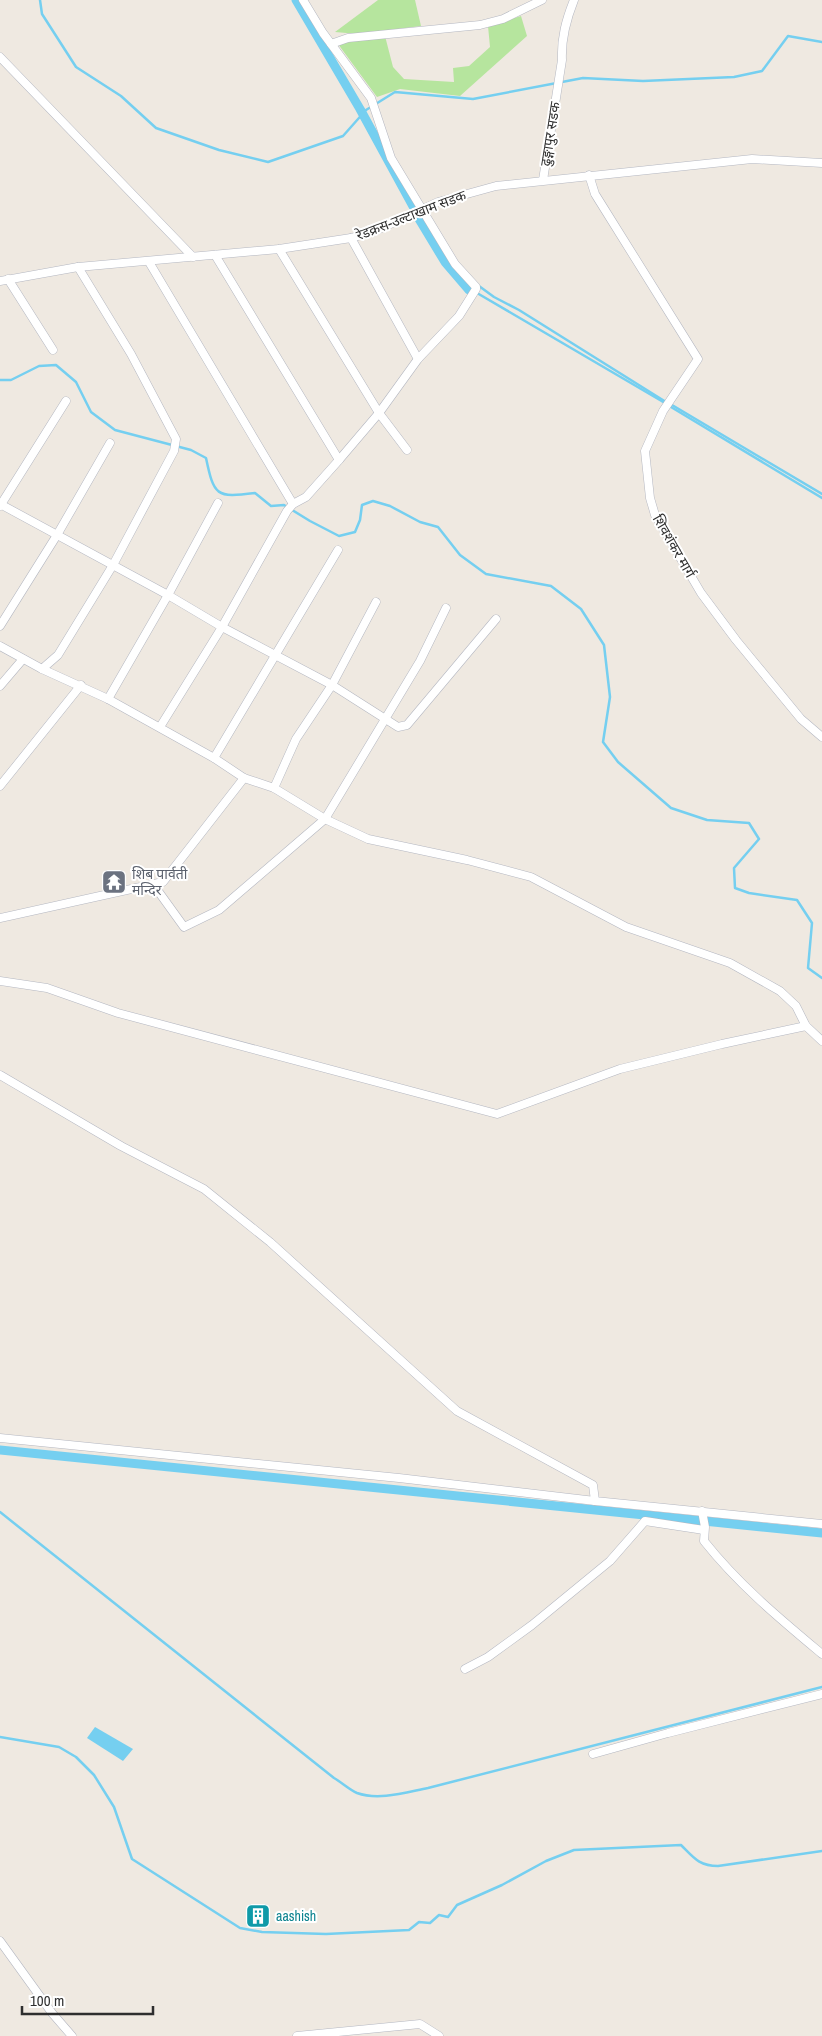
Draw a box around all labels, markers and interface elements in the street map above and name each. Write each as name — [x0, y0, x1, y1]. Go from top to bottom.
street label: ढुङ्गापुर सडक — [536, 100, 565, 168]
street label: रेडक्रस-उल्टाखाम सडक — [353, 186, 469, 244]
street label: शिवशंकर मार्ग — [649, 511, 700, 582]
place label: शिब पार्वती मन्दिर — [132, 865, 188, 899]
temple icon: शिब पार्वती मन्दिर — [101, 869, 127, 895]
building icon: aashish — [245, 1903, 271, 1929]
place label: aashish — [276, 1907, 316, 1925]
scale bar — [22, 1984, 154, 2016]
text: 100 m — [30, 1990, 64, 2011]

